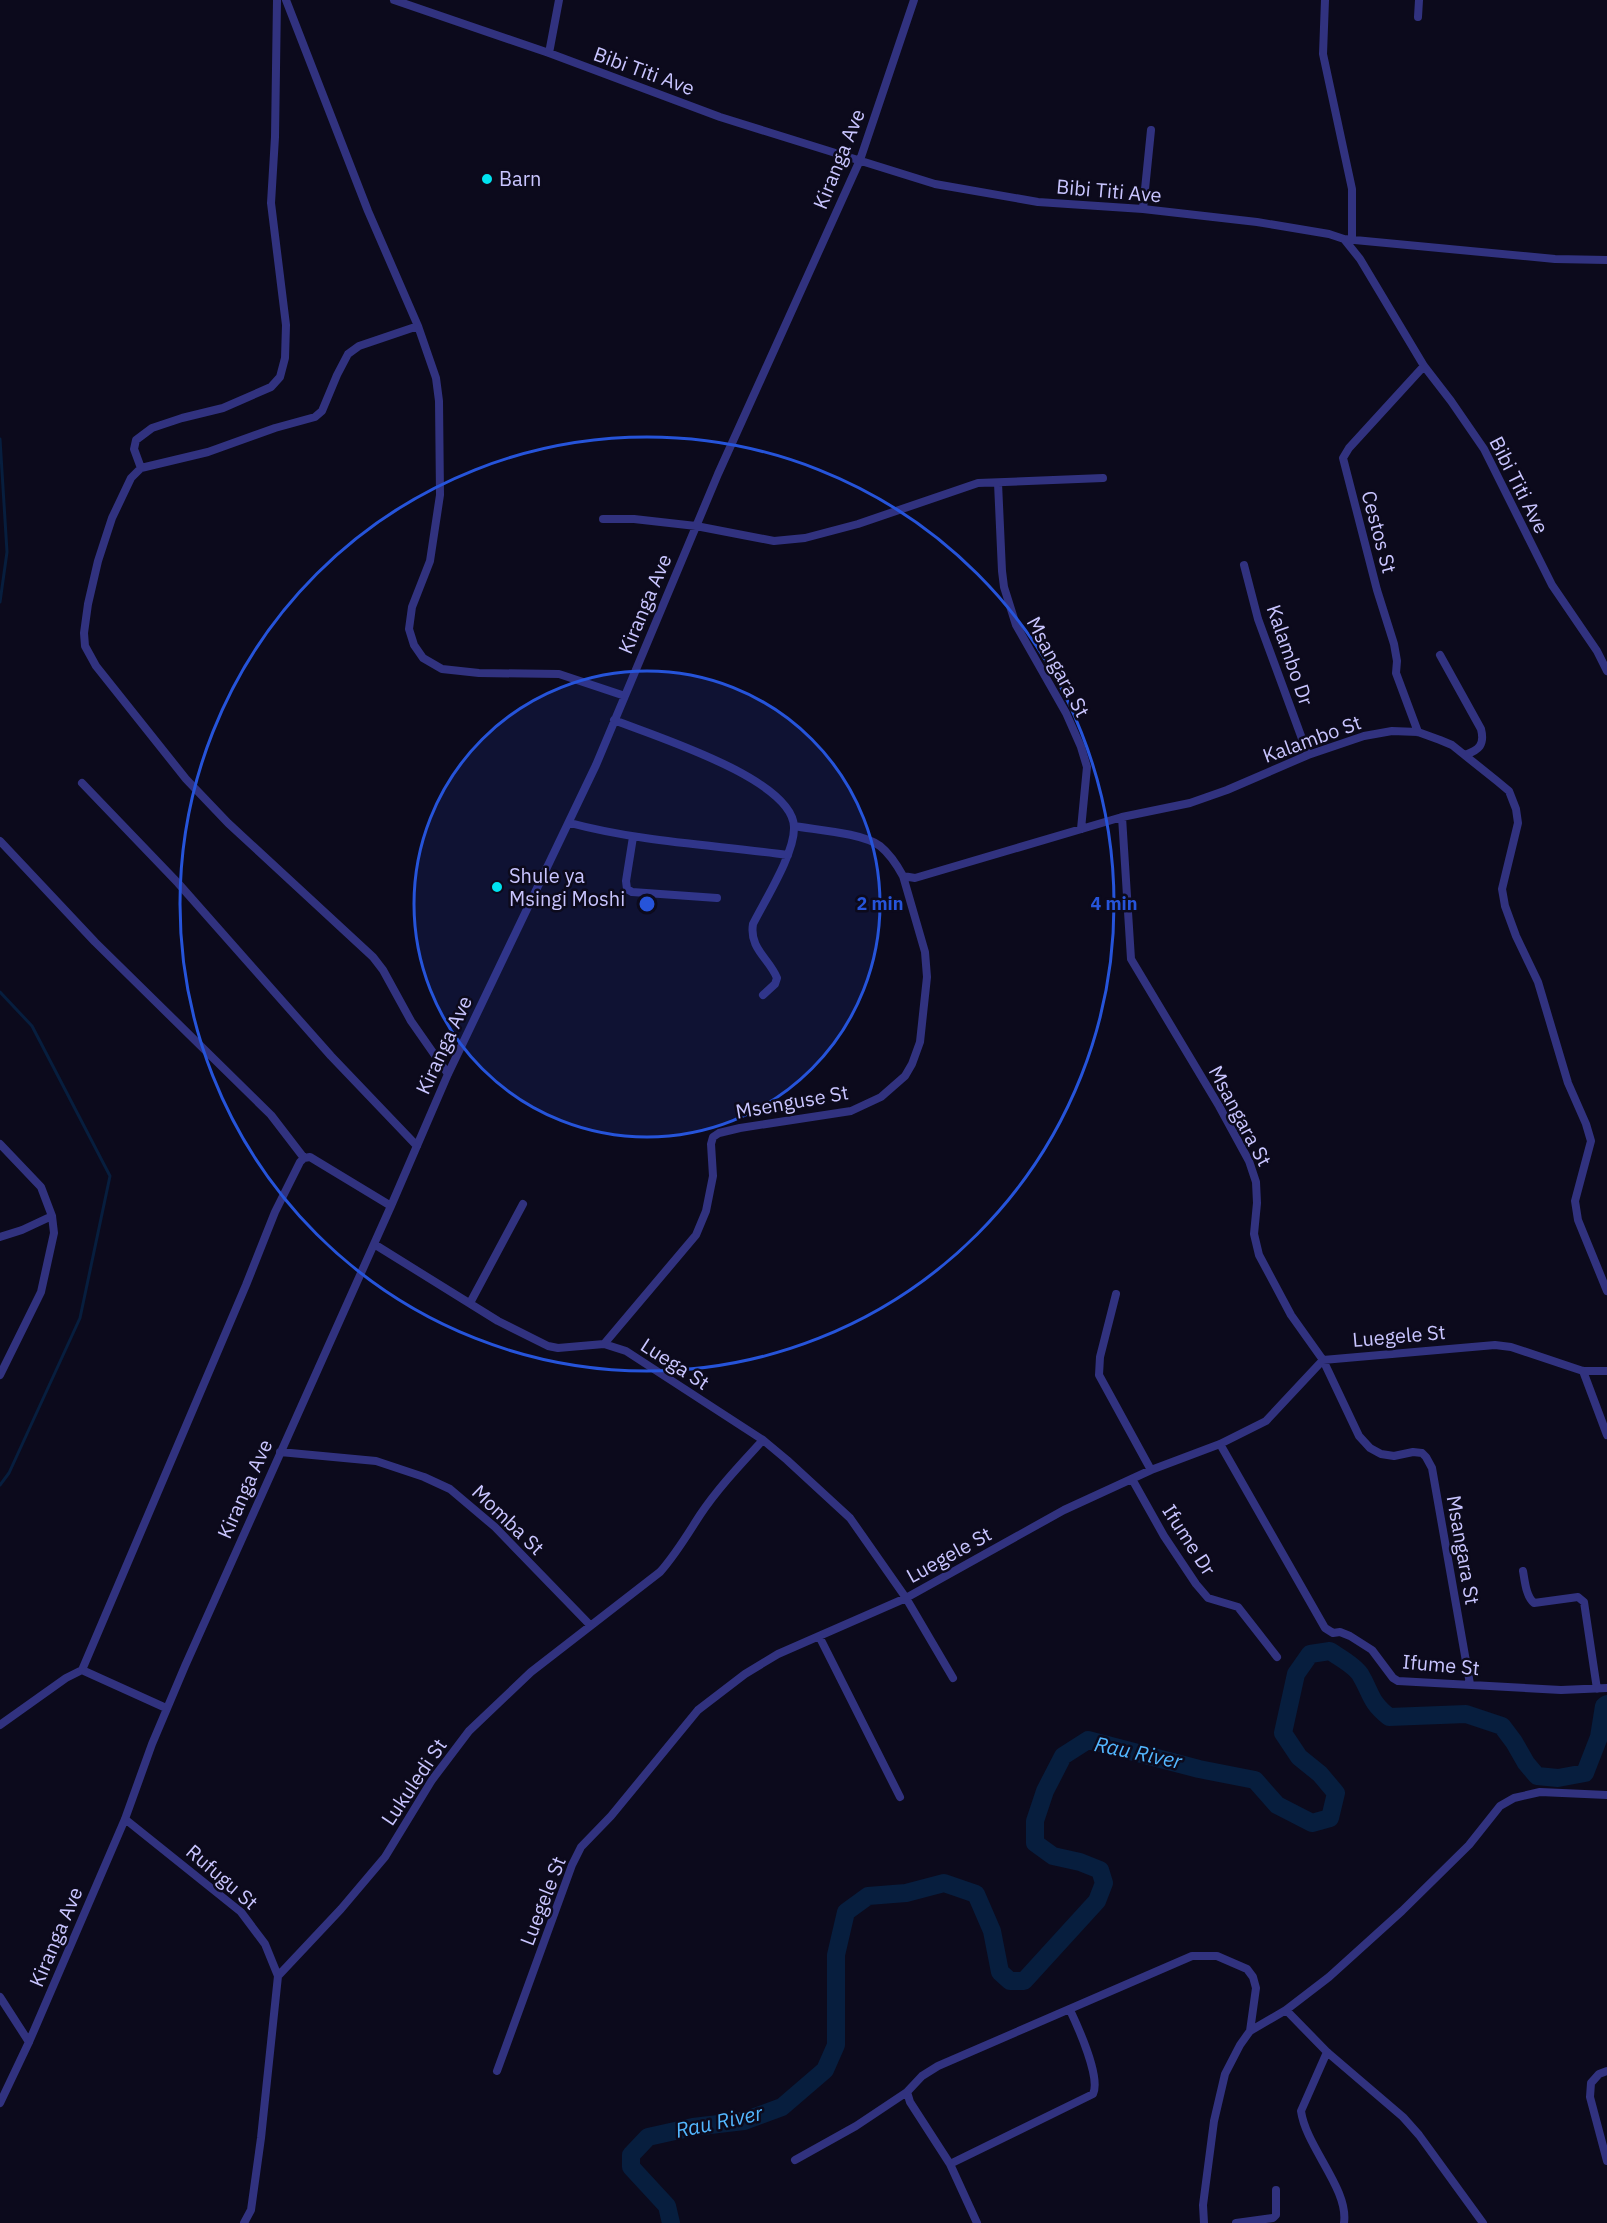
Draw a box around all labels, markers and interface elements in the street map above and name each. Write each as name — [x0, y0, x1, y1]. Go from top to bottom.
street label: Bibi Titi Ave — [590, 40, 698, 101]
street label: Kiranga Ave — [806, 105, 871, 213]
place label: Barn — [499, 165, 541, 192]
marker: Barn — [480, 172, 494, 186]
street label: Bibi Titi Ave — [1055, 172, 1163, 209]
street label: Bibi Titi Ave — [1483, 432, 1555, 538]
street label: Cestos St — [1356, 488, 1403, 576]
street label: Kiranga Ave — [611, 550, 678, 658]
street label: Kalambo Dr — [1261, 601, 1320, 709]
street label: Msangara St — [1021, 612, 1096, 722]
street label: Kalambo St — [1259, 708, 1365, 769]
place label: Shule ya Msingi Moshi — [509, 862, 625, 912]
marker: Shule ya Msingi Moshi — [490, 880, 504, 894]
text: 2 min — [856, 892, 904, 915]
text: 4 min — [1090, 892, 1138, 915]
centre of rings — [637, 894, 657, 914]
street label: Kiranga Ave — [409, 991, 478, 1099]
street label: Msangara St — [1203, 1061, 1278, 1171]
street label: Msenguse St — [733, 1078, 851, 1125]
street label: Luegele St — [1351, 1318, 1447, 1353]
street label: Luega St — [636, 1331, 715, 1396]
street label: Kiranga Ave — [211, 1435, 278, 1543]
street label: Momba St — [466, 1478, 550, 1561]
street label: Msangara St — [1441, 1493, 1486, 1607]
street label: Ifume Dr — [1156, 1499, 1222, 1581]
street label: Luegele St — [901, 1520, 996, 1589]
street label: Ifume St — [1401, 1648, 1481, 1681]
water label: Rau River — [1092, 1729, 1186, 1775]
street label: Lukuledi St — [375, 1733, 453, 1830]
street label: Rufugu St — [181, 1838, 264, 1915]
street label: Luegele St — [513, 1852, 572, 1949]
street label: Kiranga Ave — [22, 1883, 89, 1991]
water label: Rau River — [673, 2098, 766, 2144]

